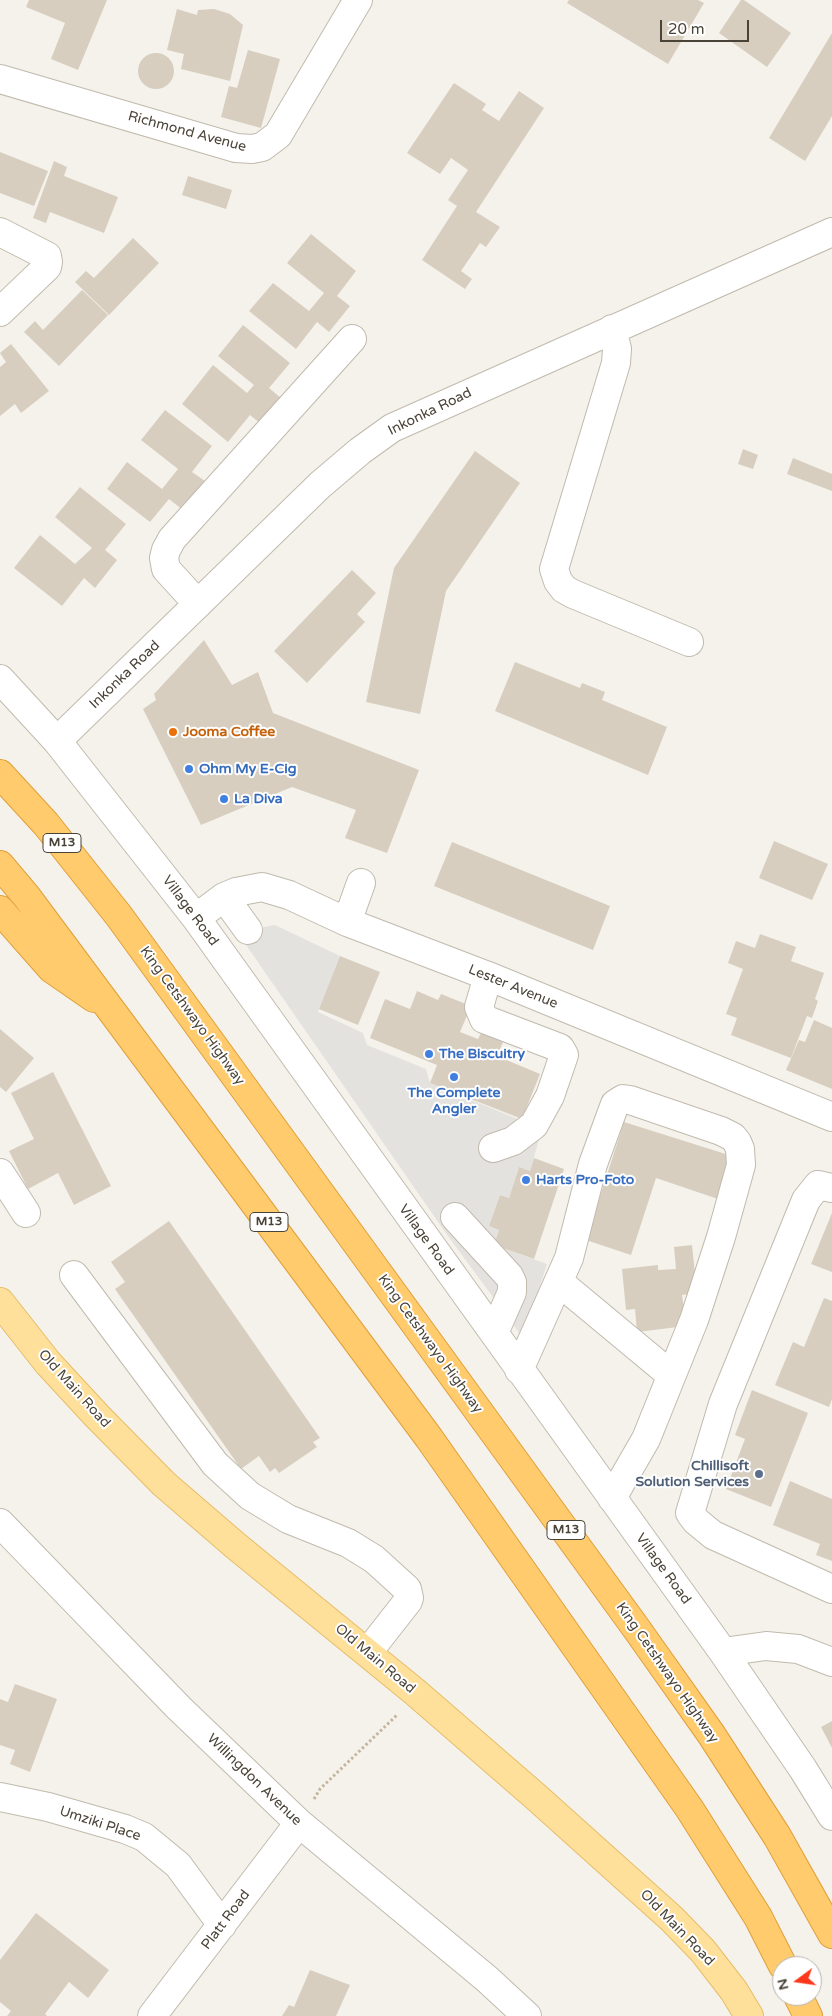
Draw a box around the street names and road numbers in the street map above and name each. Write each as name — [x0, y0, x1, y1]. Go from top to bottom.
street label: Richmond Avenue — [126, 108, 248, 156]
street label: Inkonka Road — [385, 384, 475, 440]
street label: Inkonka Road — [86, 637, 164, 713]
road number: M13 — [43, 834, 81, 852]
street label: Village Road — [158, 873, 222, 949]
street label: King Cetshwayo Highway — [136, 943, 248, 1089]
street label: Lester Avenue — [466, 961, 560, 1013]
street label: Village Road — [395, 1201, 457, 1279]
road number: M13 — [250, 1212, 288, 1232]
street label: King Cetshwayo Highway — [374, 1271, 486, 1417]
street label: Old Main Road — [34, 1346, 114, 1432]
road number: M13 — [547, 1520, 585, 1540]
street label: Village Road — [632, 1530, 694, 1608]
street label: King Cetshwayo Highway — [612, 1600, 722, 1746]
street label: Old Main Road — [332, 1621, 418, 1697]
street label: Willingdon Avenue — [203, 1731, 305, 1829]
street label: Umziki Place — [57, 1803, 143, 1845]
street label: Old Main Road — [636, 1886, 718, 1970]
street label: Platt Road — [198, 1887, 254, 1953]

